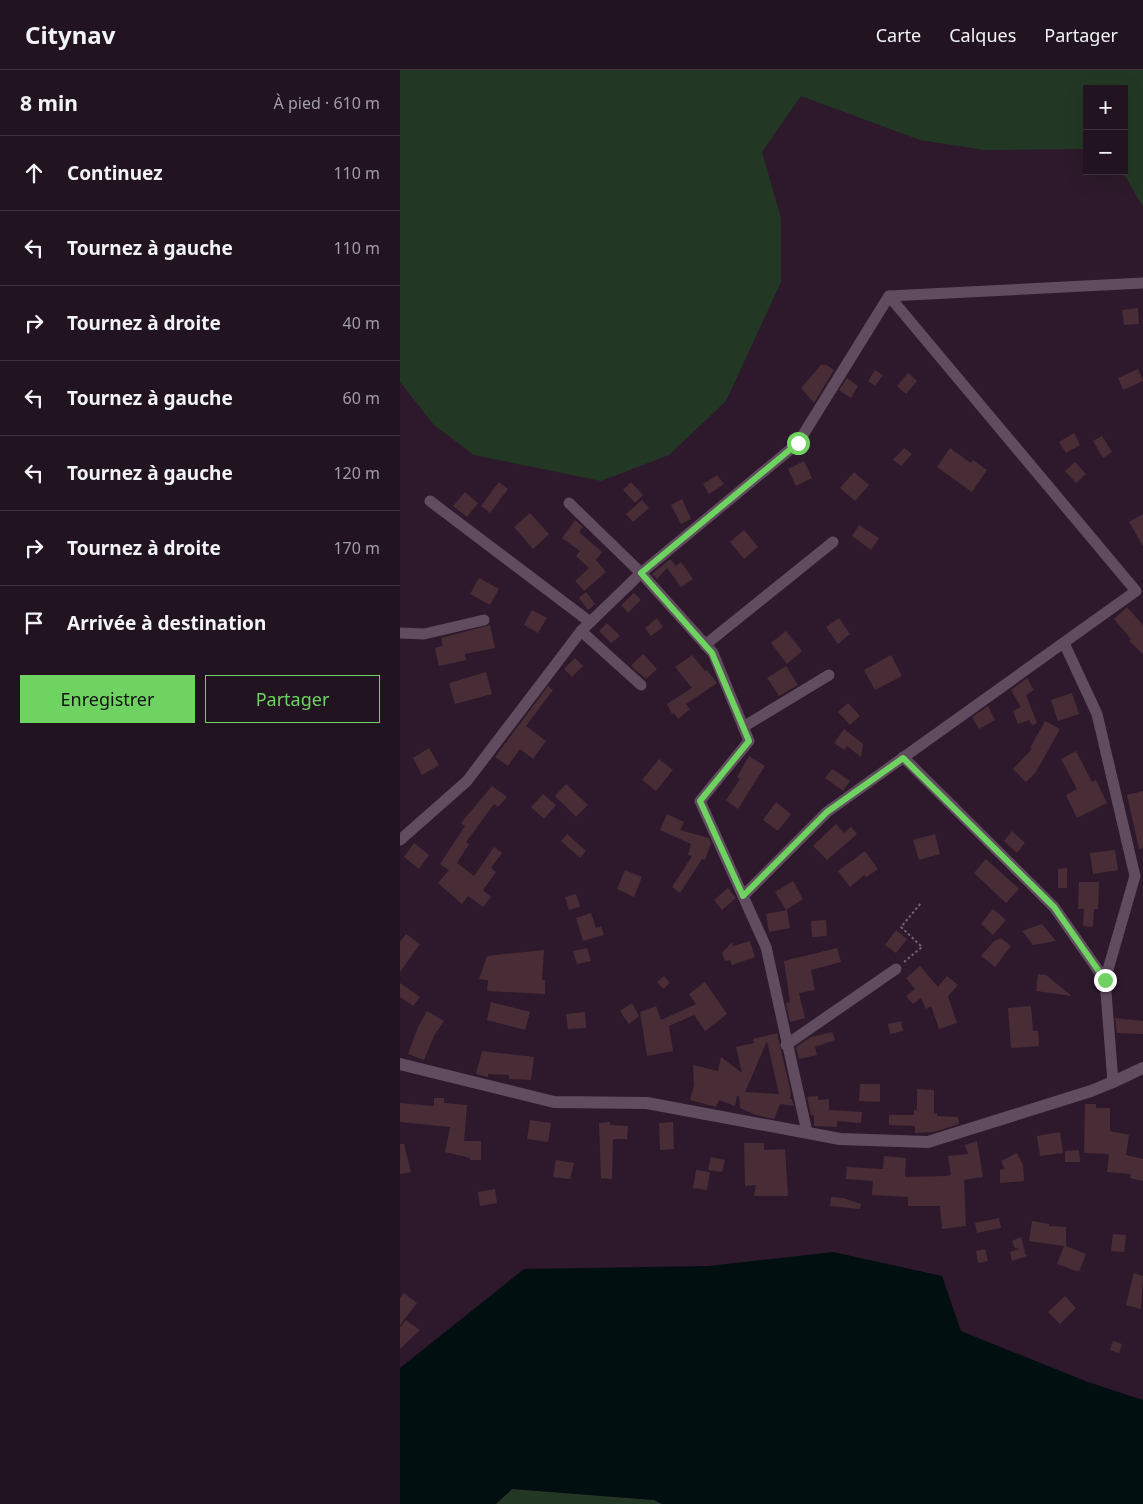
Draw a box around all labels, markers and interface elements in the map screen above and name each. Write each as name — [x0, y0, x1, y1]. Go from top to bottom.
text: Citynav — [25, 18, 115, 51]
text: Carte — [876, 23, 921, 47]
text: Calques — [949, 23, 1016, 47]
text: Partager — [1044, 23, 1118, 47]
map controls — [1083, 85, 1128, 175]
button: + — [1083, 85, 1128, 130]
text: 8 min — [20, 89, 78, 117]
text: À pied · 610 m — [274, 92, 380, 114]
button: − — [1083, 130, 1128, 175]
icon: ahead — [20, 159, 48, 187]
text: Continuez — [67, 160, 163, 186]
text: 110 m — [333, 162, 380, 184]
icon: left — [20, 234, 48, 262]
text: Tournez à gauche — [67, 235, 233, 261]
text: 110 m — [333, 237, 380, 259]
icon: right — [20, 309, 48, 337]
text: Tournez à droite — [67, 310, 221, 336]
text: 40 m — [343, 312, 380, 334]
icon: left — [20, 384, 48, 412]
text: Tournez à gauche — [67, 385, 233, 411]
text: 60 m — [343, 387, 380, 409]
route start — [787, 432, 810, 455]
icon: left — [20, 459, 48, 487]
text: Tournez à gauche — [67, 460, 233, 486]
text: 120 m — [333, 462, 380, 484]
icon: right — [20, 534, 48, 562]
text: Tournez à droite — [67, 535, 221, 561]
text: 170 m — [333, 537, 380, 559]
icon: arrive — [20, 609, 48, 637]
text: Arrivée à destination — [67, 610, 266, 636]
button: Enregistrer — [20, 675, 195, 723]
button: Partager — [205, 675, 380, 723]
route end — [1094, 969, 1117, 992]

